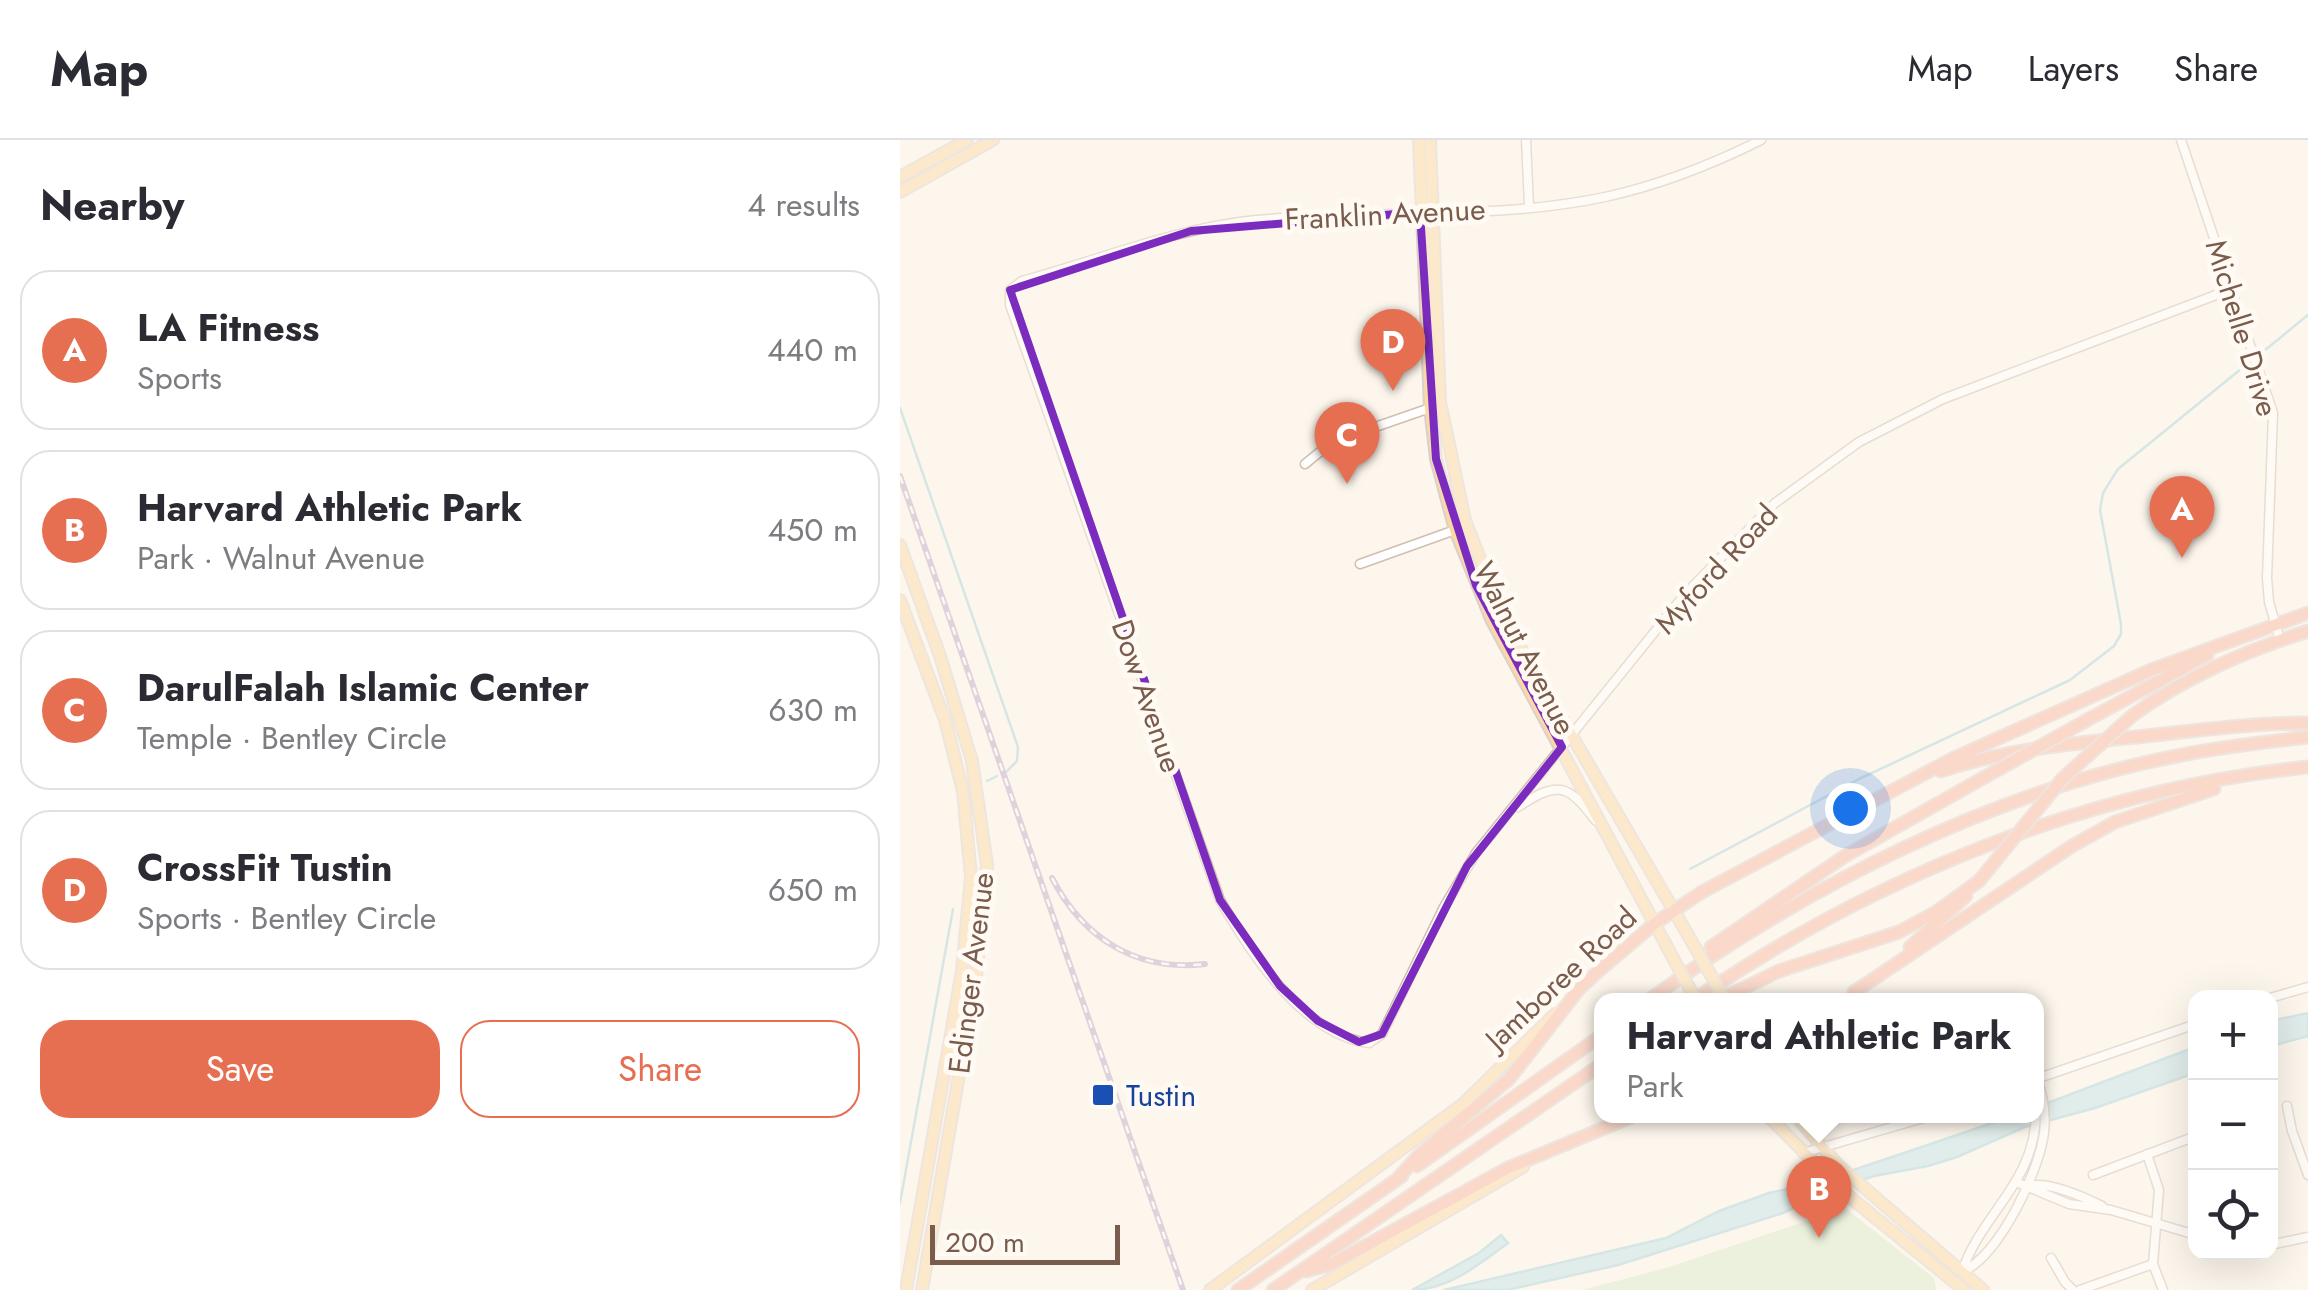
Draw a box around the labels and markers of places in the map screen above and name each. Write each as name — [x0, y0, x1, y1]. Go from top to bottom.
pin: D — [1360, 308, 1426, 391]
pin: C — [1314, 402, 1380, 484]
pin: A — [2150, 476, 2214, 558]
place label: Tustin — [1126, 1074, 1196, 1117]
marker: Tustin — [1090, 1082, 1116, 1108]
pin: B — [1786, 1156, 1852, 1238]

